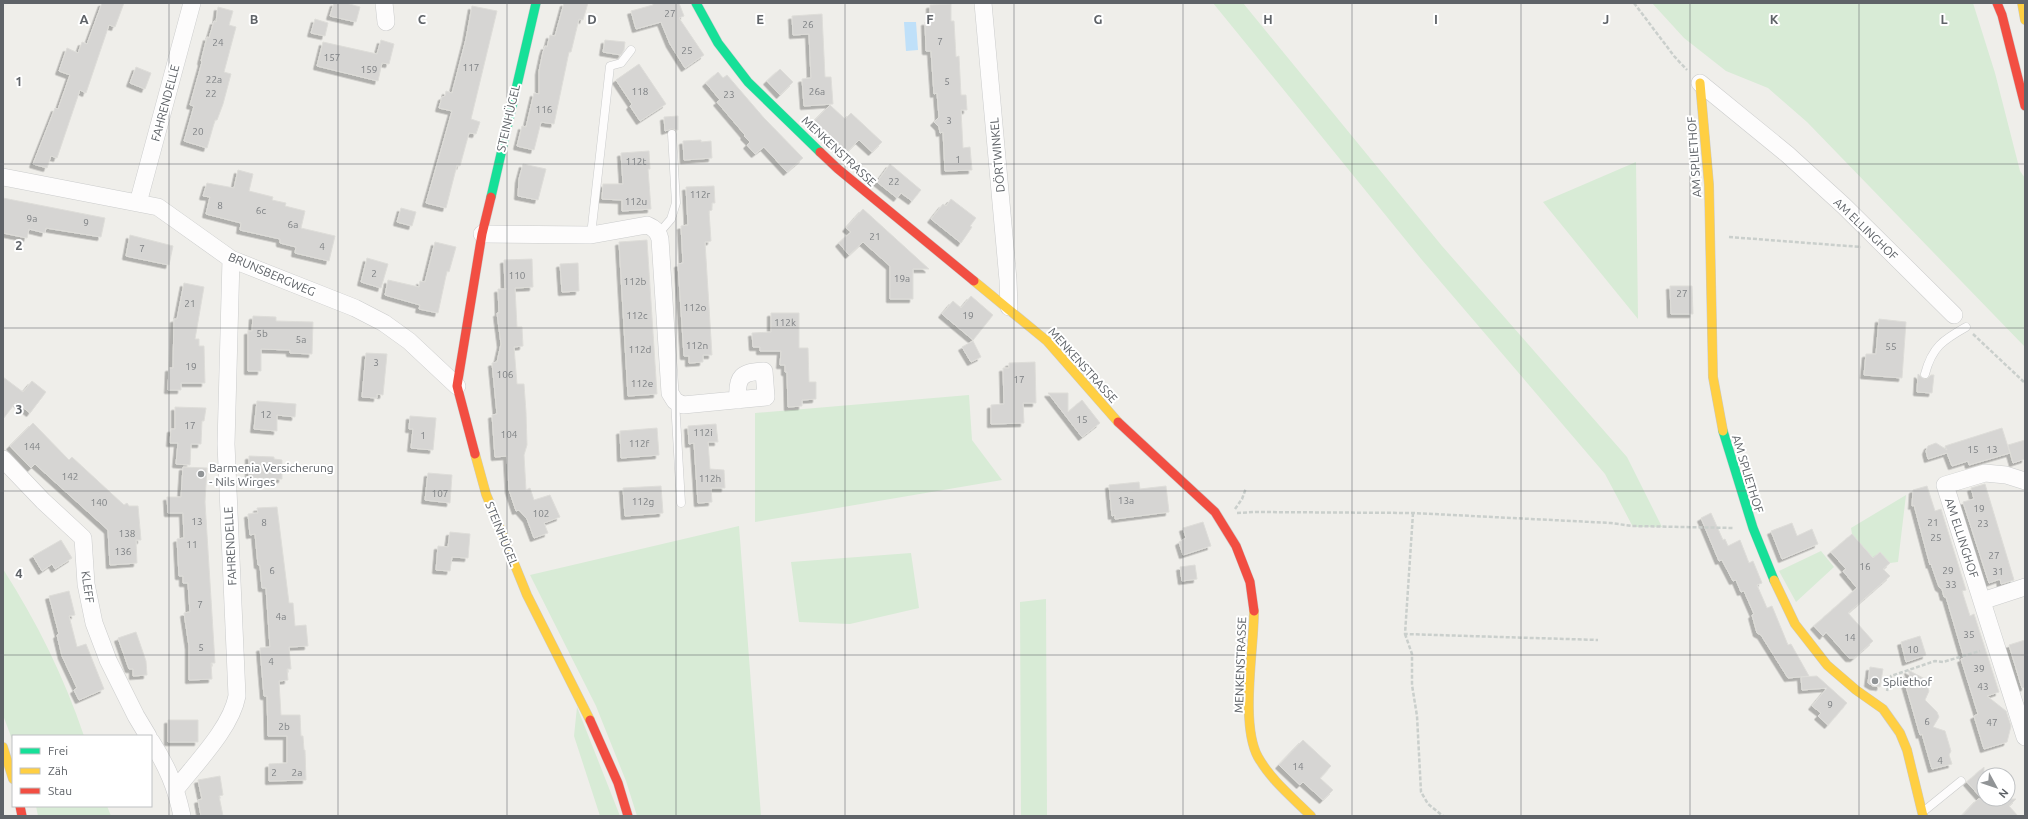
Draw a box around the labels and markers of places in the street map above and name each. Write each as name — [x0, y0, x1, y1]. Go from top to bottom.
place label: Barmenia Versicherung - Nils Wirges — [209, 461, 334, 488]
marker: Barmenia Versicherung - Nils Wirges — [196, 469, 206, 479]
place label: Spliethof — [1883, 675, 1933, 688]
marker: Spliethof — [1870, 676, 1880, 686]

